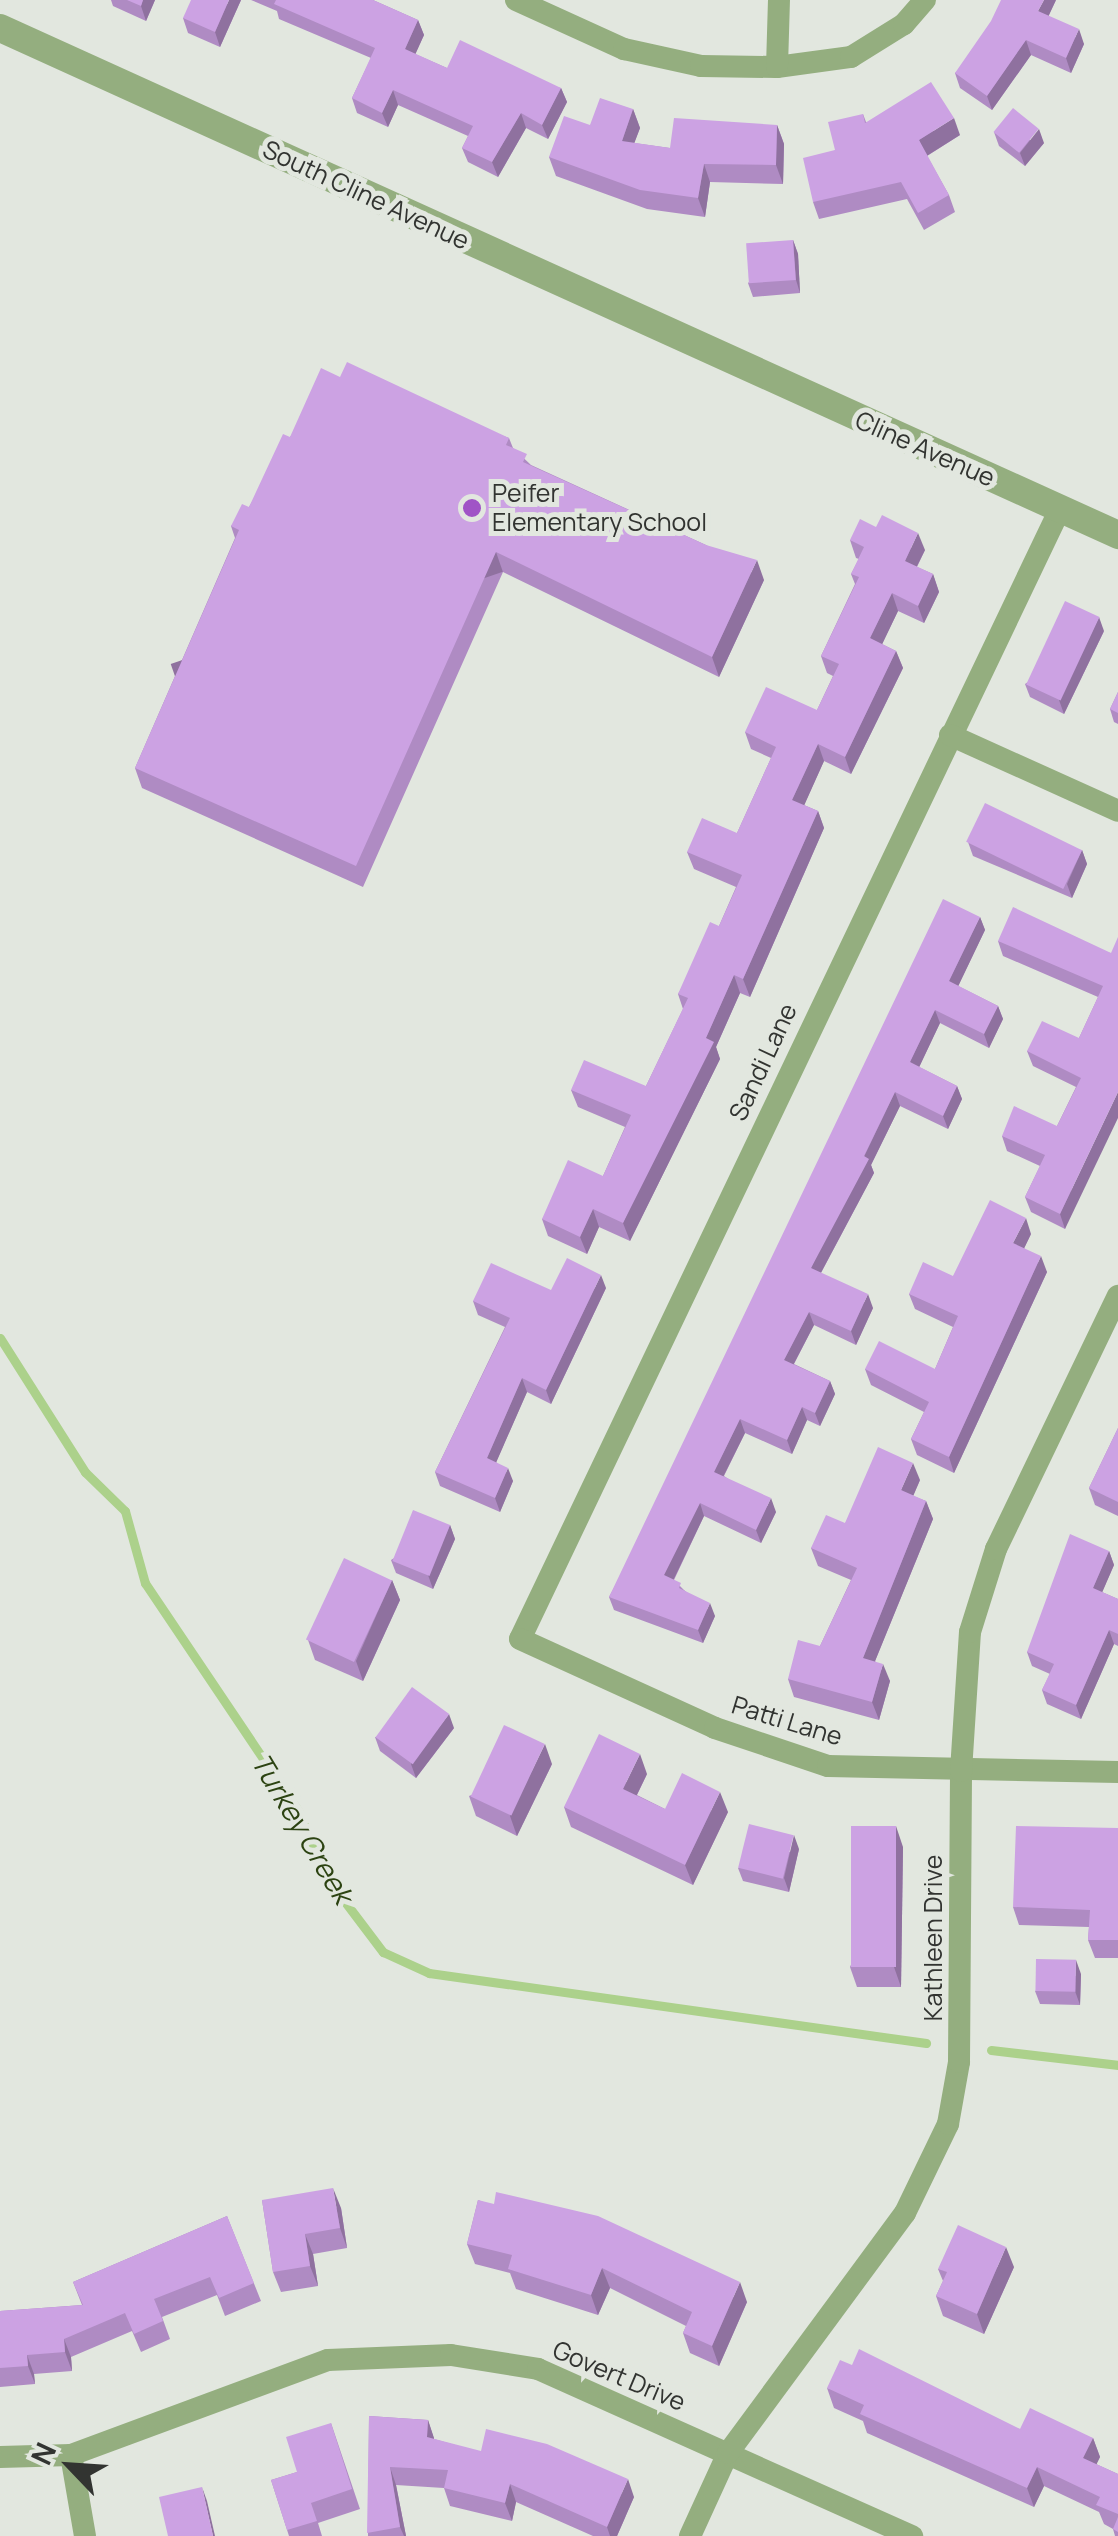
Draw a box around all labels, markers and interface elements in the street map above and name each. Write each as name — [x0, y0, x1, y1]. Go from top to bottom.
street label: South Cline Avenue — [258, 134, 474, 256]
street label: Cline Avenue — [851, 405, 999, 493]
place label: Peifer Elementary School — [492, 479, 707, 538]
marker: Peifer Elementary School — [461, 497, 483, 519]
street label: Sandi Lane — [723, 999, 803, 1125]
street label: Patti Lane — [728, 1690, 846, 1752]
water label: Turkey Creek — [245, 1747, 361, 1909]
street label: Kathleen Drive — [918, 1855, 948, 2021]
street label: Govert Drive — [548, 2335, 690, 2417]
north arrow — [20, 2416, 120, 2516]
text: N — [21, 2436, 64, 2470]

